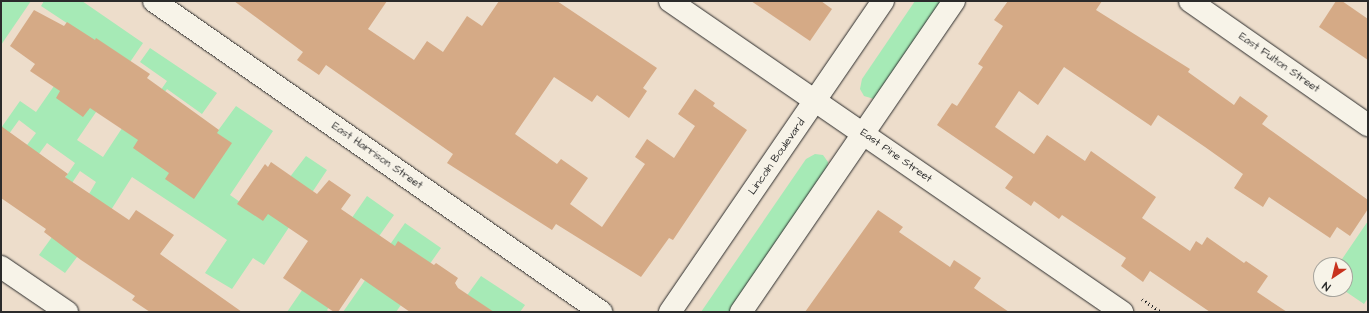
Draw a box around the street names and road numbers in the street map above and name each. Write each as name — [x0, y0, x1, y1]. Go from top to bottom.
street label: East Fulton Street — [1236, 30, 1322, 96]
street label: Lincoln Boulevard — [746, 116, 808, 198]
street label: East Harrison Street — [329, 120, 425, 192]
street label: East Pine Street — [857, 126, 935, 186]

